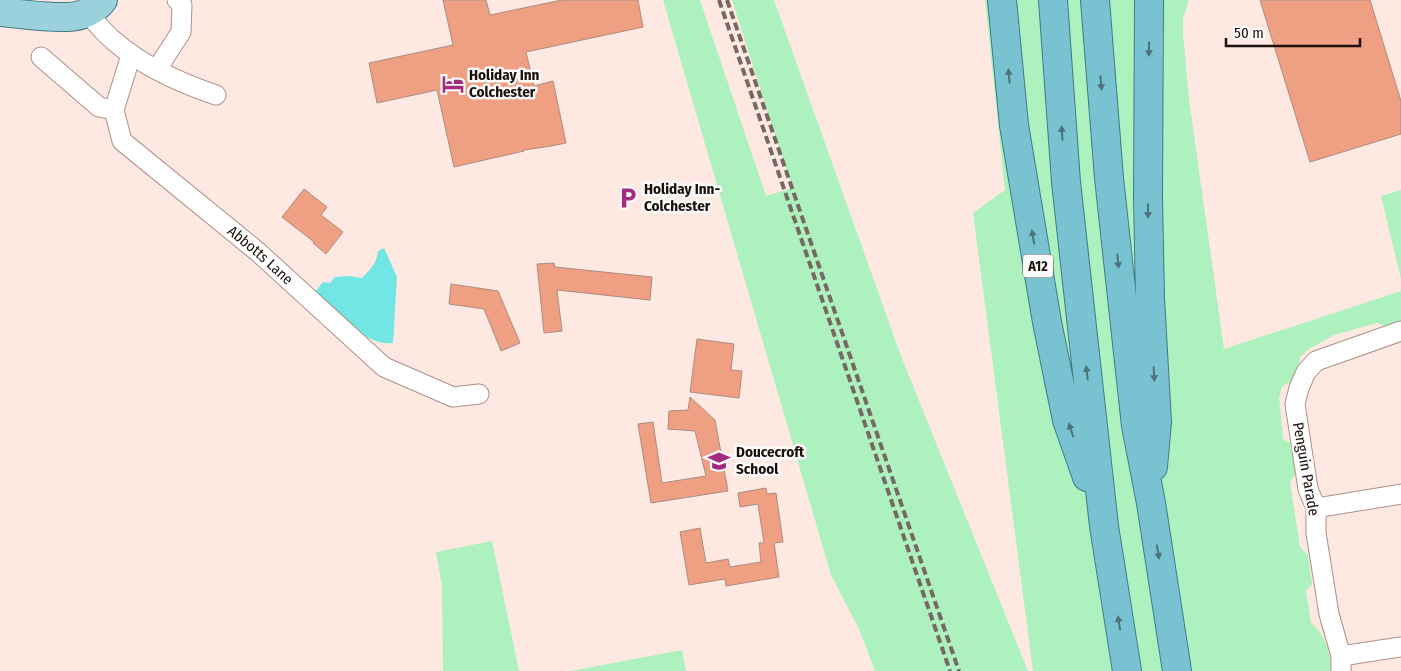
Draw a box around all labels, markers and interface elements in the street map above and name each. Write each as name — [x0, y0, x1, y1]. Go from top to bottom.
scale bar — [1226, 15, 1360, 47]
text: 50 m — [1234, 24, 1264, 42]
one-way arrow — [1144, 41, 1152, 57]
place label: Holiday Inn Colchester — [469, 66, 540, 101]
one-way arrow — [1005, 68, 1013, 84]
hotel icon: Holiday Inn Colchester — [440, 71, 466, 97]
one-way arrow — [1098, 76, 1106, 92]
one-way arrow — [1058, 125, 1066, 141]
place label: Holiday Inn- Colchester — [644, 180, 720, 215]
parking icon: Holiday Inn- Colchester — [615, 185, 641, 211]
one-way arrow — [1144, 203, 1152, 219]
street label: Abbotts Lane — [224, 222, 297, 288]
one-way arrow — [1028, 228, 1036, 244]
one-way arrow — [1114, 253, 1122, 269]
road number: A12 — [1023, 255, 1053, 278]
one-way arrow — [1083, 365, 1091, 381]
one-way arrow — [1151, 366, 1159, 382]
street label: Penguin Parade — [1289, 421, 1323, 517]
one-way arrow — [1067, 423, 1074, 438]
place label: Doucecroft School — [736, 443, 805, 478]
school or university icon: Doucecroft School — [706, 448, 732, 474]
one-way arrow — [1154, 544, 1162, 560]
one-way arrow — [1115, 614, 1123, 630]

